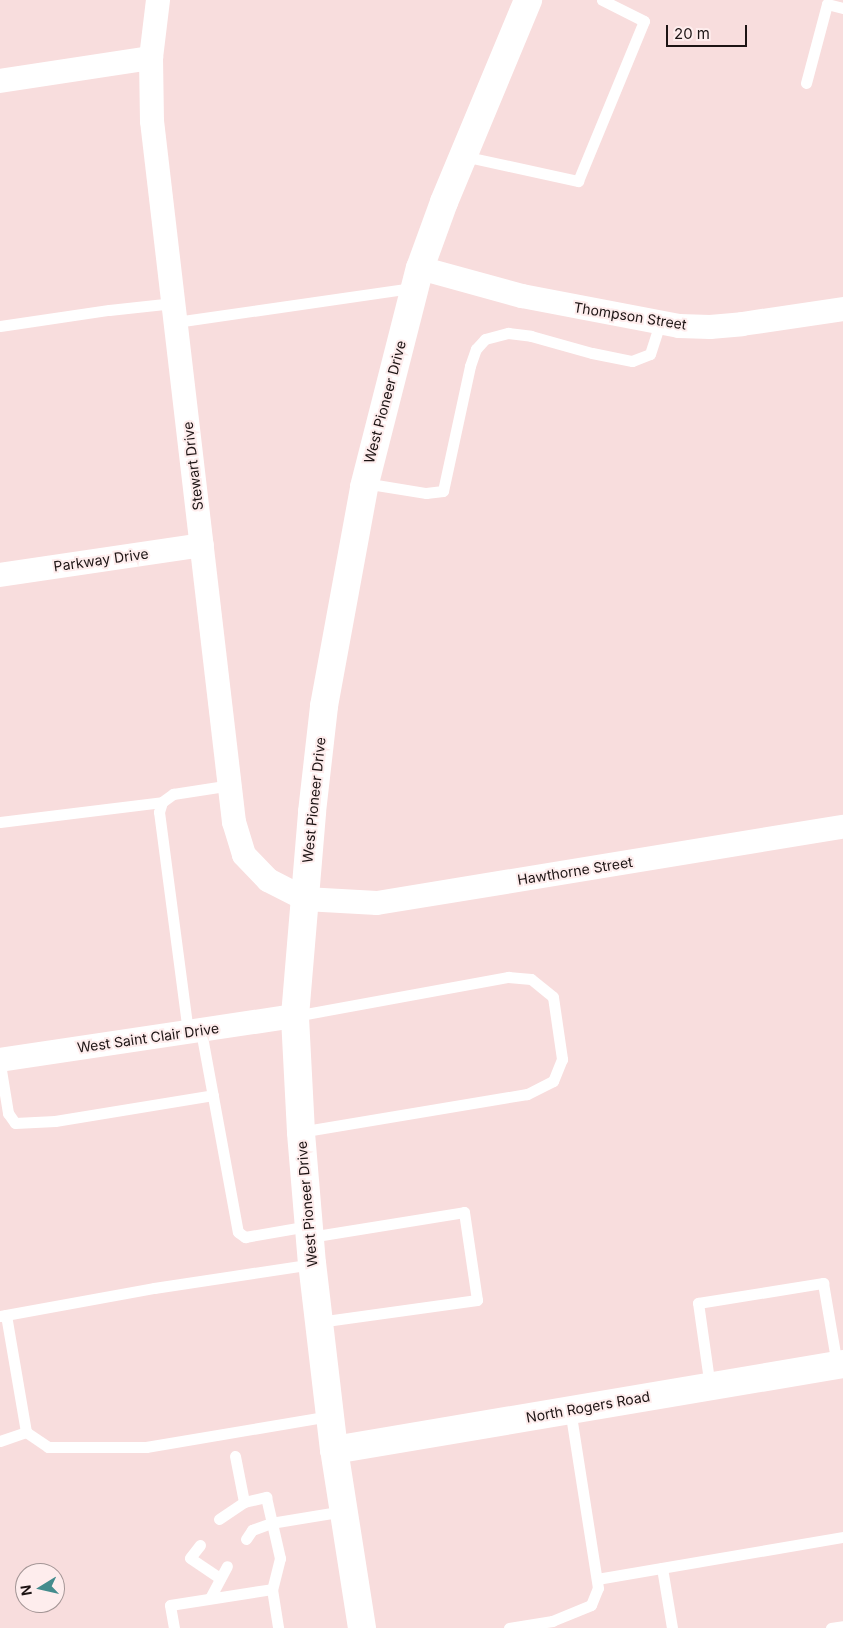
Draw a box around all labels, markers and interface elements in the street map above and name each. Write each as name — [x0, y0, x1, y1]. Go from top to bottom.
scale bar — [668, 15, 749, 47]
text: 20 m — [674, 24, 710, 43]
street label: Thompson Street — [572, 299, 688, 333]
street label: West Pioneer Drive — [361, 339, 409, 465]
street label: Stewart Drive — [179, 421, 207, 511]
street label: Parkway Drive — [52, 545, 150, 575]
street label: West Pioneer Drive — [299, 736, 329, 864]
street label: Hawthorne Street — [516, 854, 634, 888]
street label: West Saint Clair Drive — [76, 1020, 220, 1056]
street label: West Pioneer Drive — [293, 1140, 321, 1268]
street label: North Rogers Road — [525, 1388, 651, 1426]
north arrow — [15, 1563, 65, 1613]
text: N — [16, 1584, 35, 1597]

